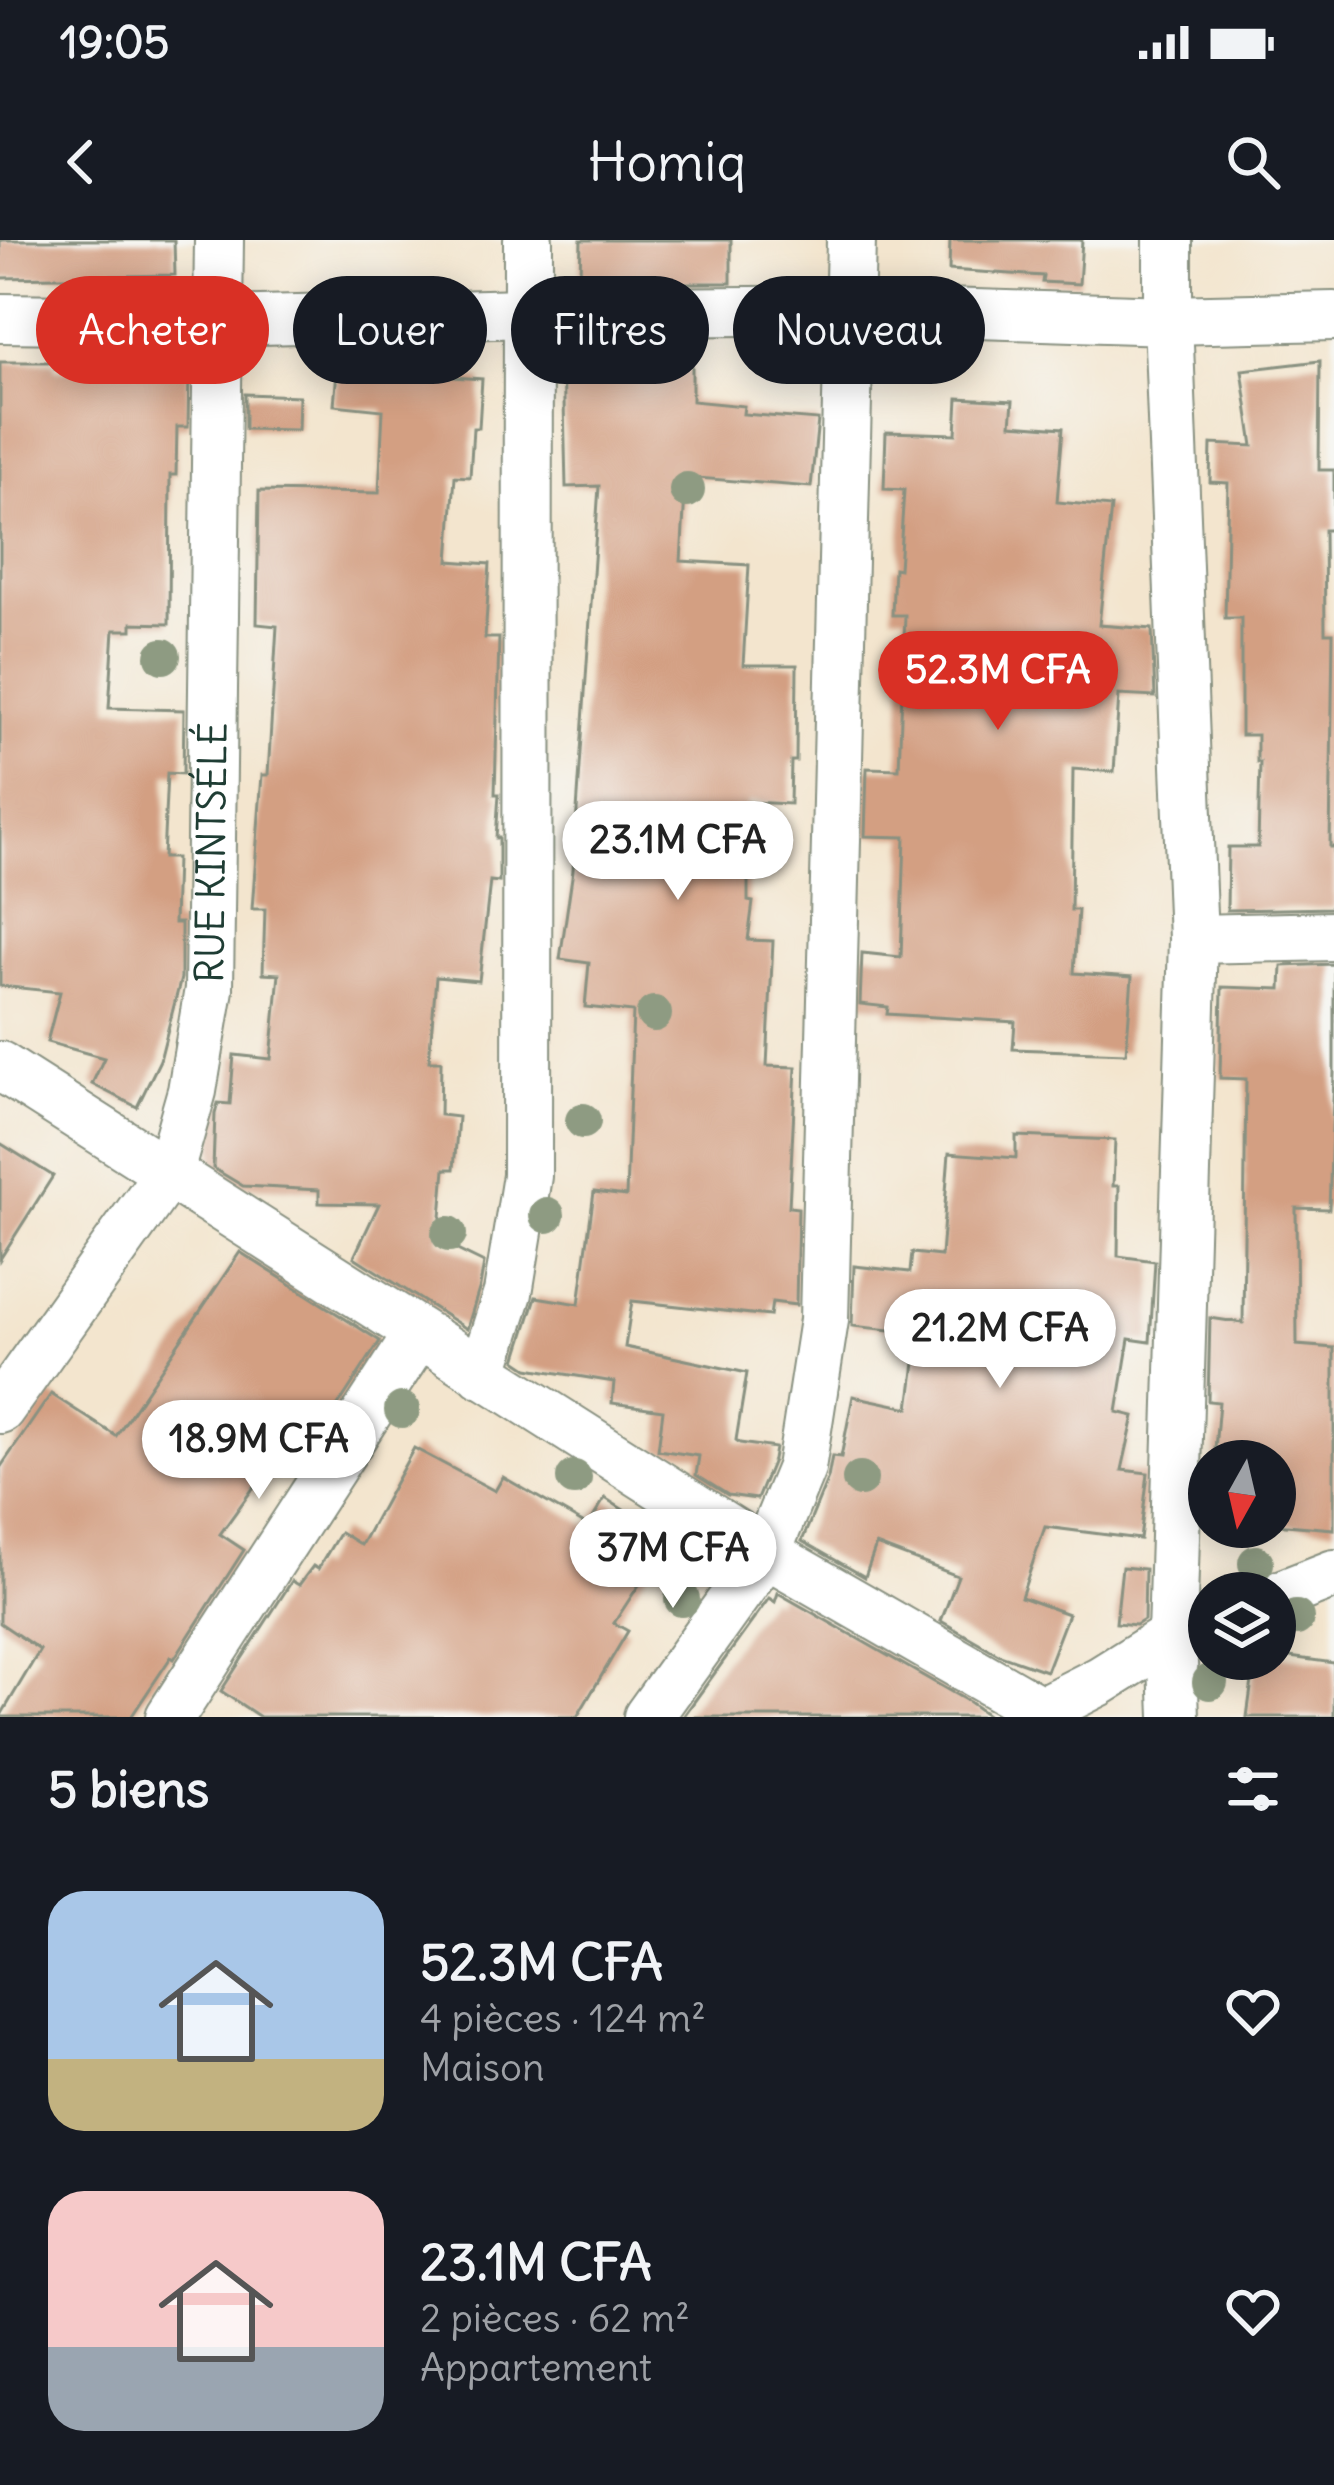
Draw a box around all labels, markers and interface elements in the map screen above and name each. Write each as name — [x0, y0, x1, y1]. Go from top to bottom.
text: 19:05 — [60, 14, 169, 70]
text: Homiq — [588, 128, 746, 196]
icon: back — [48, 129, 114, 195]
icon: search — [1220, 129, 1286, 195]
chip: Acheter — [36, 276, 269, 384]
chip: Louer — [293, 276, 487, 384]
chip: Filtres — [511, 276, 709, 384]
chip: Nouveau — [733, 276, 985, 384]
pin: 52.3M CFA — [861, 631, 1135, 733]
text: 52.3M CFA — [905, 645, 1091, 694]
street label: RUE KINTSÉLÉ — [185, 722, 238, 984]
pin: 23.1M CFA — [541, 801, 815, 903]
text: 23.1M CFA — [589, 815, 767, 864]
pin: 21.2M CFA — [863, 1289, 1137, 1391]
text: 21.2M CFA — [911, 1303, 1089, 1352]
pin: 18.9M CFA — [122, 1400, 396, 1502]
text: 18.9M CFA — [169, 1414, 349, 1463]
north arrow — [1188, 1440, 1296, 1548]
map controls — [1188, 1440, 1296, 1680]
pin: 37M CFA — [562, 1509, 784, 1611]
text: 37M CFA — [597, 1523, 750, 1572]
button: layers — [1188, 1572, 1296, 1680]
icon: filters — [1220, 1756, 1286, 1822]
text: 5 biens — [48, 1757, 209, 1821]
text: 52.3M CFA — [420, 1930, 663, 1994]
icon: home — [144, 1939, 288, 2083]
icon: heart — [1220, 1978, 1286, 2044]
text: 4 pièces · 124 m² — [420, 1994, 706, 2043]
text: Maison — [420, 2043, 545, 2092]
text: 23.1M CFA — [420, 2230, 652, 2294]
icon: home — [144, 2239, 288, 2383]
icon: heart — [1220, 2278, 1286, 2344]
text: 2 pièces · 62 m² — [420, 2294, 690, 2343]
text: Appartement — [420, 2343, 652, 2392]

